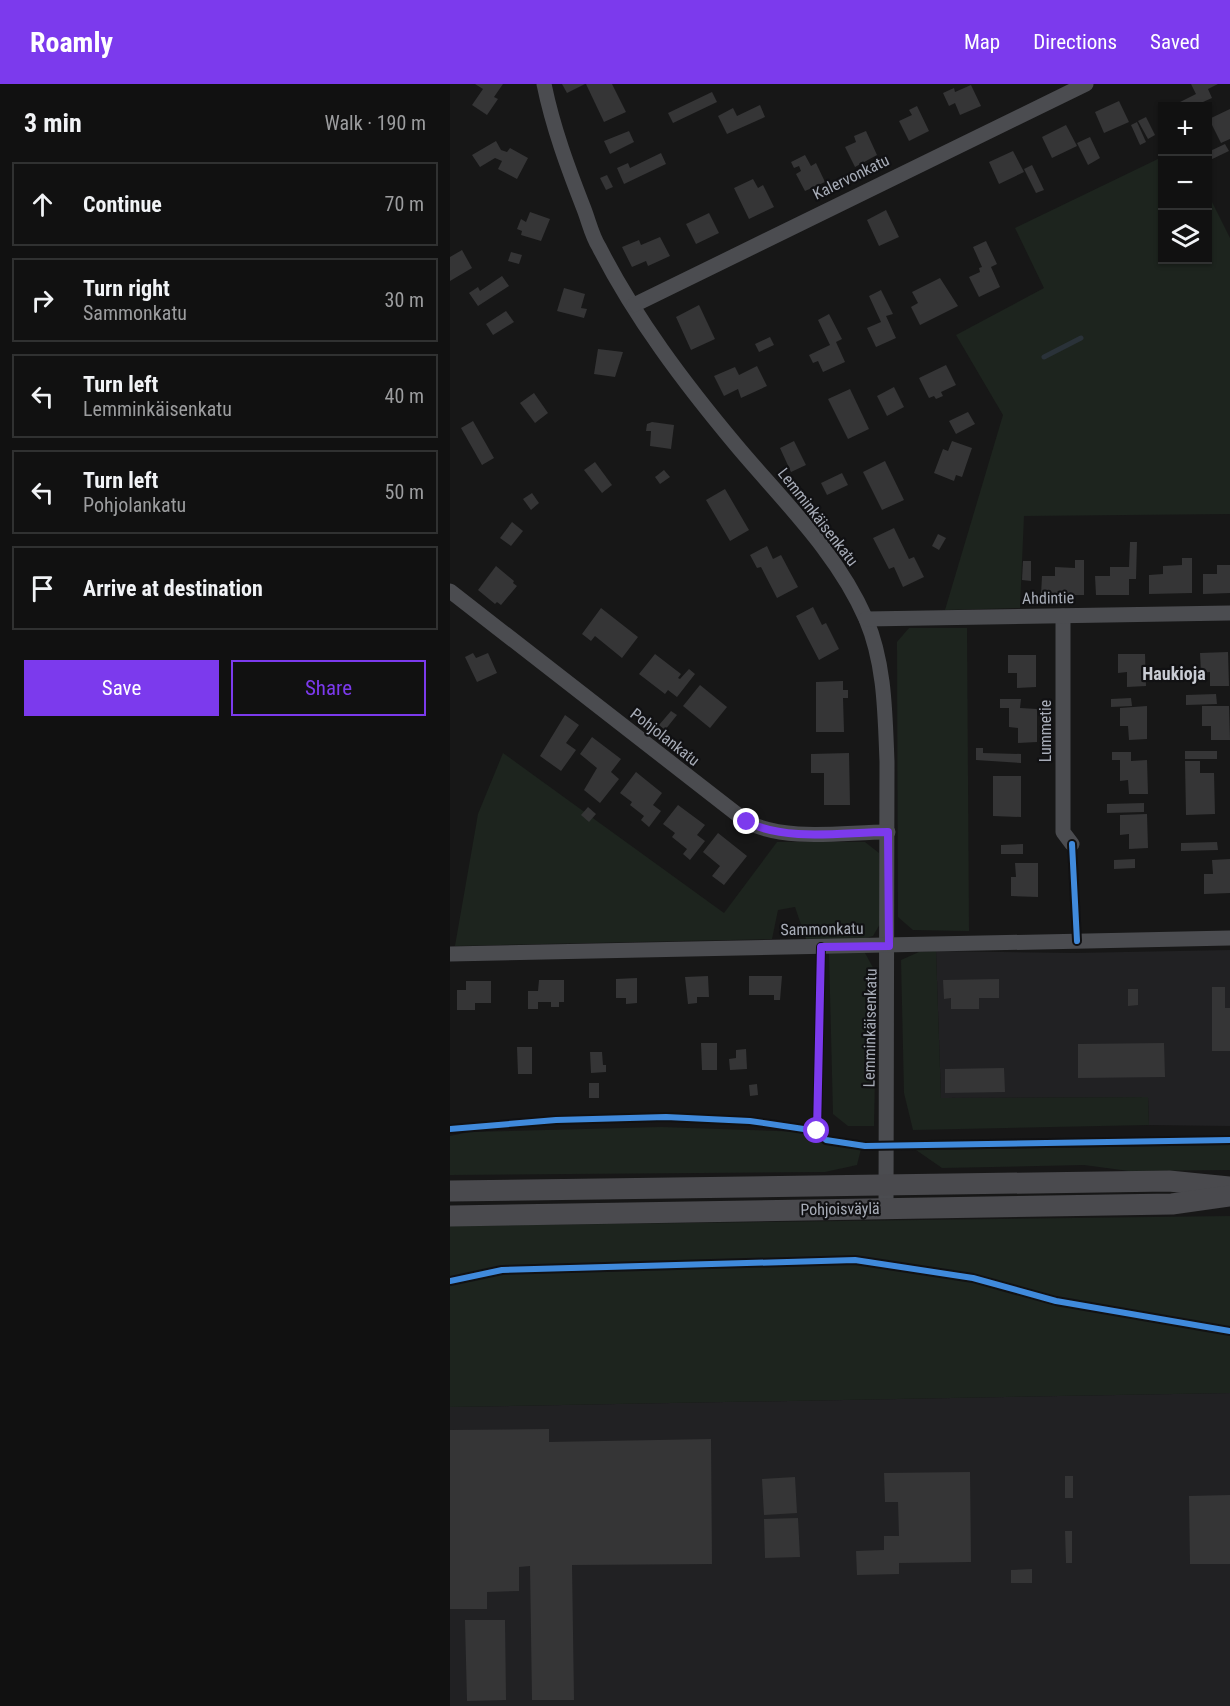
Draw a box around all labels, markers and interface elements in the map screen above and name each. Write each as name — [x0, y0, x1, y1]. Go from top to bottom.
text: Roamly — [30, 26, 113, 59]
text: Map — [964, 30, 1000, 54]
text: Directions — [1033, 30, 1117, 54]
text: Saved — [1150, 30, 1200, 54]
map controls — [1158, 102, 1212, 264]
button: + — [1158, 102, 1212, 156]
text: 3 min — [24, 108, 82, 138]
text: Walk · 190 m — [325, 111, 426, 135]
street label: Kalervonkatu — [810, 150, 892, 204]
button: − — [1158, 156, 1212, 210]
icon: ahead — [26, 188, 59, 221]
text: Continue — [83, 192, 162, 217]
text: 70 m — [385, 192, 424, 216]
button: layers — [1158, 210, 1212, 264]
text: Turn right — [83, 276, 170, 301]
icon: right — [26, 284, 59, 317]
text: 30 m — [385, 288, 424, 312]
text: Sammonkatu — [83, 301, 187, 325]
text: Turn left — [83, 372, 158, 397]
icon: left — [26, 380, 59, 413]
text: 40 m — [385, 384, 424, 408]
text: Lemminkäisenkatu — [83, 397, 232, 421]
street label: Lemminkäisenkatu — [774, 464, 862, 570]
text: Turn left — [83, 468, 158, 493]
icon: left — [26, 476, 59, 509]
text: 50 m — [385, 480, 424, 504]
text: Pohjolankatu — [83, 493, 186, 517]
icon: arrive — [26, 572, 59, 605]
text: Arrive at destination — [83, 576, 263, 601]
street label: Ahdintie — [1022, 588, 1074, 608]
button: Save — [24, 660, 219, 716]
button: Share — [231, 660, 426, 716]
district label: Haukioja — [1142, 663, 1206, 684]
street label: Lummetie — [1036, 700, 1055, 762]
street label: Pohjolankatu — [627, 704, 703, 770]
route end — [733, 808, 759, 834]
street label: Sammonkatu — [780, 919, 864, 939]
street label: Lemminkäisenkatu — [859, 968, 881, 1088]
route start — [803, 1117, 829, 1143]
street label: Pohjoisväylä — [800, 1199, 880, 1219]

